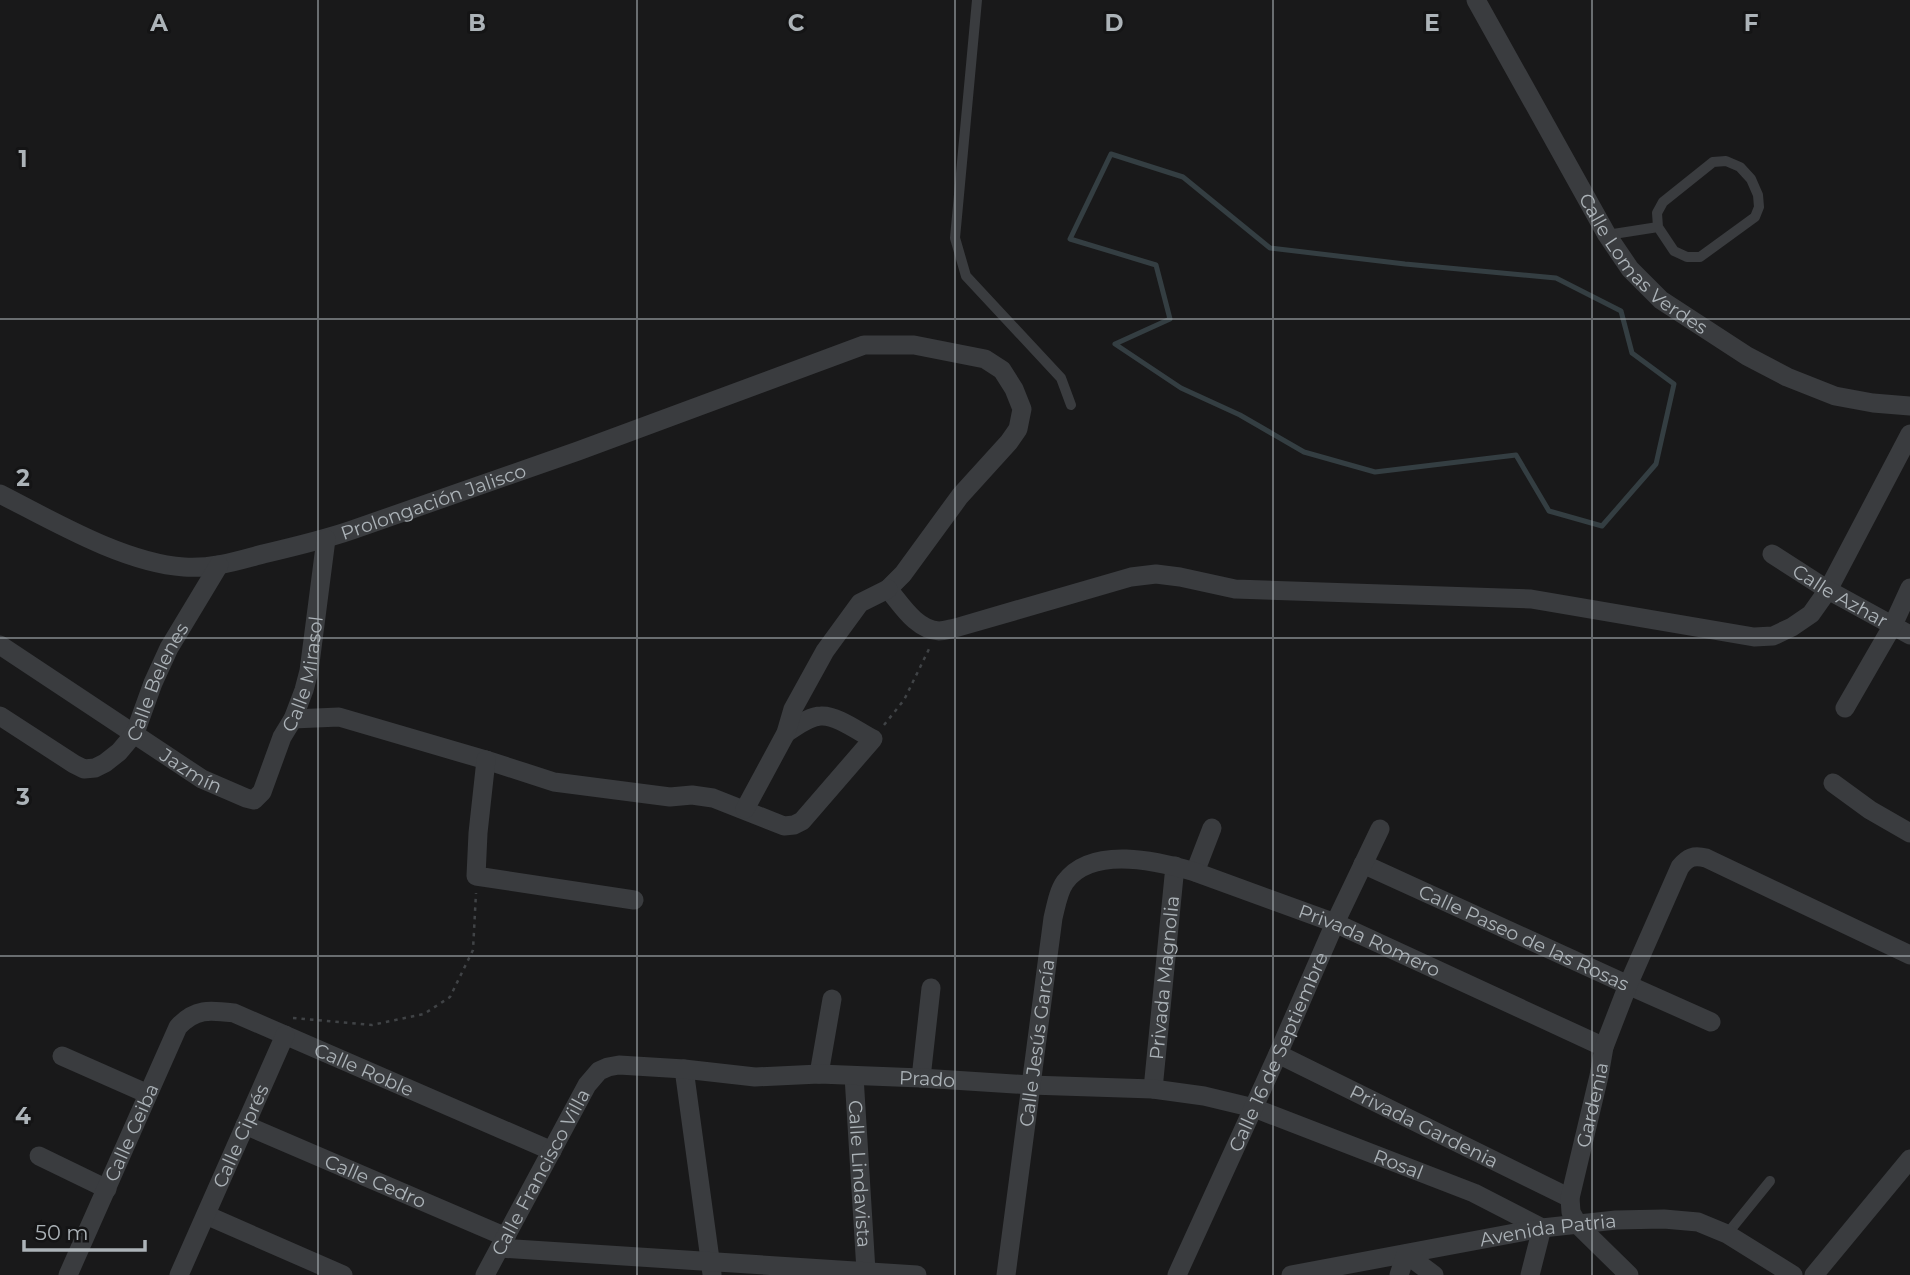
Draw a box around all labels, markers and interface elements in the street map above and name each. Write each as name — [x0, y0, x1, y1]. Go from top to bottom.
text: A — [149, 9, 168, 37]
text: B — [468, 9, 486, 37]
text: C — [788, 9, 805, 37]
text: D — [1105, 9, 1124, 37]
text: E — [1424, 9, 1440, 37]
text: F — [1744, 9, 1759, 37]
text: 1 — [18, 145, 28, 173]
street label: Calle Lomas Verdes — [1574, 189, 1712, 339]
street label: Prolongación Jalisco — [338, 459, 529, 545]
text: 2 — [16, 464, 30, 492]
street label: Calle Azhar — [1788, 559, 1892, 632]
street label: Calle Mirasol — [276, 615, 327, 736]
street label: Calle Belenes — [121, 618, 193, 746]
street label: Jazmín — [155, 742, 226, 798]
text: 3 — [15, 783, 30, 811]
street label: Calle Paseo de las Rosas — [1415, 880, 1633, 996]
street label: Privada Magnolia — [1144, 894, 1184, 1061]
street label: Privada Romero — [1295, 899, 1444, 982]
street label: Calle 16 de Septiembre — [1223, 948, 1333, 1155]
street label: Calle Jesús García — [1014, 958, 1059, 1128]
street label: Calle Roble — [311, 1038, 417, 1101]
street label: Gardenia — [1571, 1060, 1613, 1150]
street label: Prado — [899, 1066, 956, 1092]
street label: Calle Ceiba — [99, 1080, 163, 1185]
street label: Privada Gardenia — [1346, 1080, 1502, 1172]
street label: Calle Ciprés — [207, 1081, 273, 1191]
street label: Calle Francisco Villa — [486, 1085, 594, 1259]
street label: Calle Lindavista — [844, 1099, 876, 1248]
text: 4 — [15, 1102, 31, 1130]
street label: Rosal — [1370, 1144, 1427, 1184]
street label: Calle Cedro — [321, 1149, 430, 1213]
scale bar — [24, 1208, 145, 1252]
street label: Avenida Patria — [1478, 1209, 1617, 1251]
text: 50 m — [35, 1220, 89, 1245]

